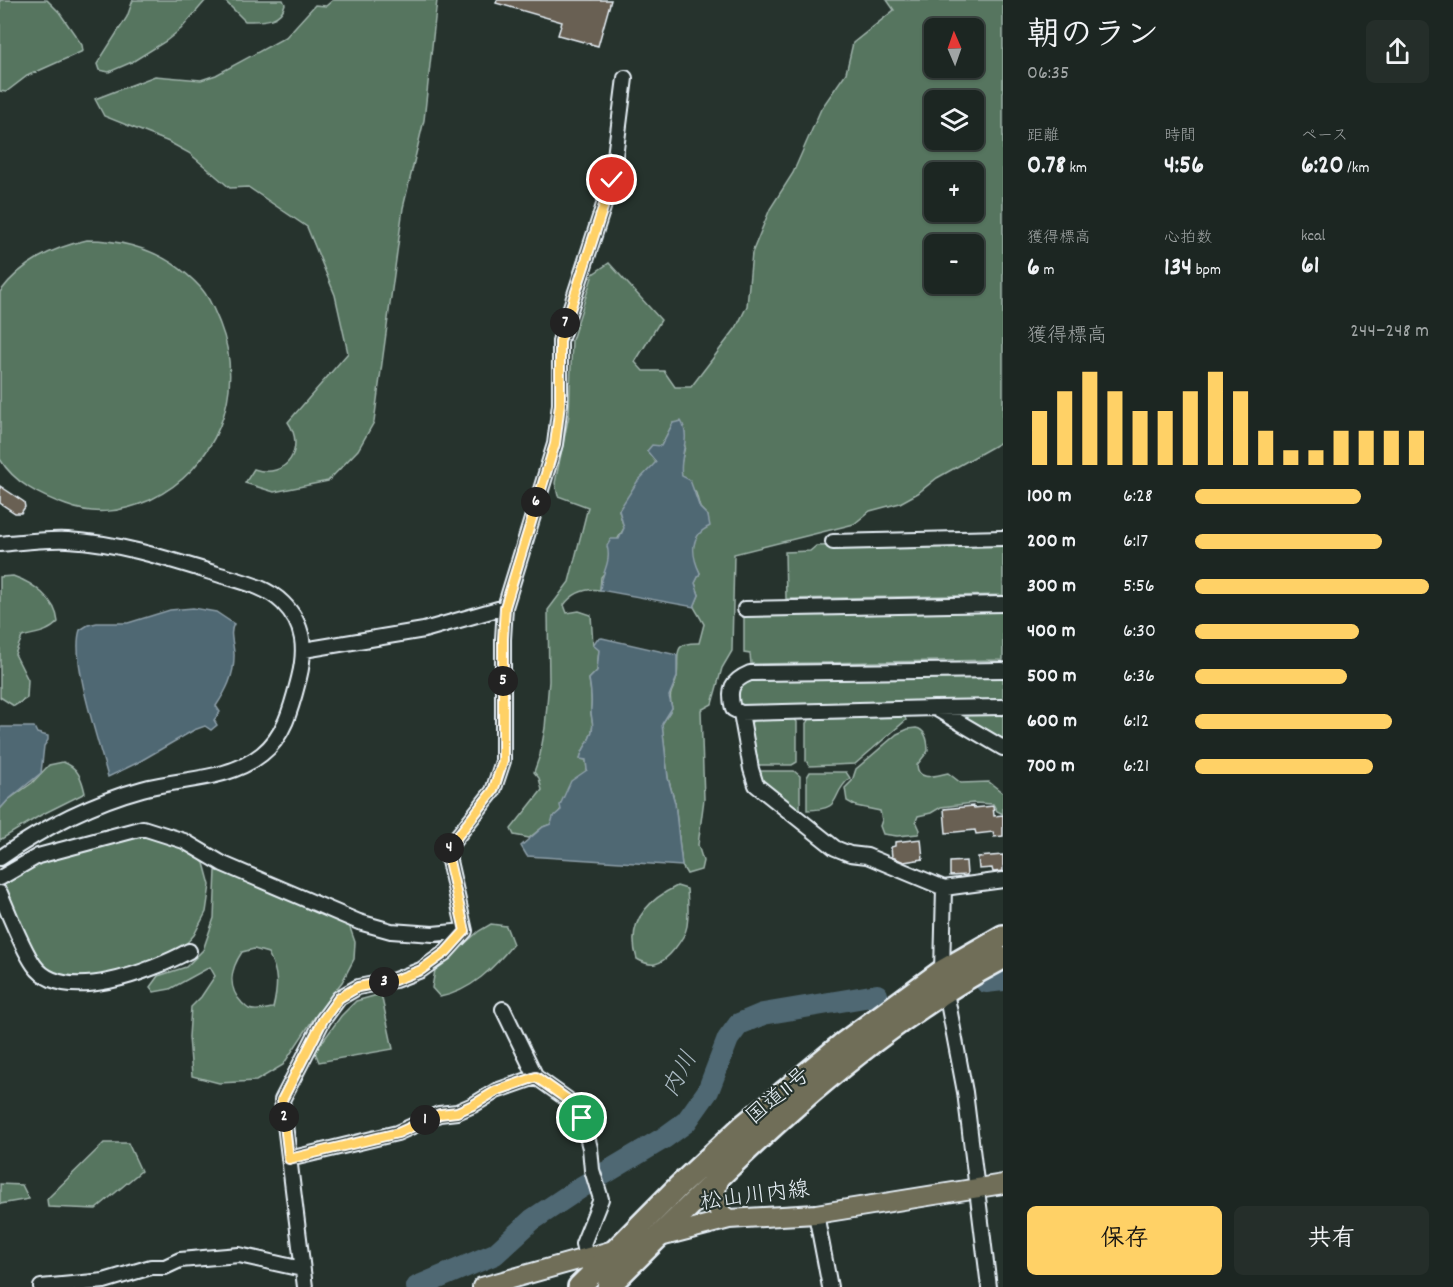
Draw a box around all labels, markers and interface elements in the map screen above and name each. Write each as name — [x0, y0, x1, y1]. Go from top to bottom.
text: 朝のラン — [1027, 14, 1159, 61]
north arrow — [924, 18, 984, 78]
map controls — [924, 18, 984, 294]
button: share — [1366, 20, 1429, 83]
text: 06:35 — [1027, 60, 1069, 88]
button: layers — [924, 90, 984, 150]
text: 距離 — [1027, 125, 1059, 148]
text: 時間 — [1164, 125, 1196, 148]
text: ペース — [1301, 125, 1348, 148]
text: 0.78 — [1027, 148, 1066, 185]
text: 4:56 — [1164, 148, 1204, 185]
text: 6:20 — [1301, 148, 1344, 185]
pin — [586, 154, 637, 205]
text: km — [1066, 157, 1087, 180]
text: /km — [1344, 157, 1369, 180]
button: + — [924, 162, 984, 222]
icon: check — [595, 163, 628, 196]
text: kcal — [1301, 225, 1325, 248]
text: 獲得標高 — [1027, 227, 1091, 250]
text: 心拍数 — [1164, 227, 1212, 250]
button: − — [924, 234, 984, 294]
text: 61 — [1301, 248, 1319, 285]
text: 6 — [1027, 250, 1040, 287]
text: 134 — [1164, 250, 1192, 287]
text: m — [1040, 259, 1054, 282]
text: bpm — [1192, 259, 1221, 282]
pin: 7 — [550, 308, 580, 338]
text: 7 — [562, 311, 568, 334]
text: 244–248 m — [1350, 318, 1429, 346]
text: 獲得標高 — [1027, 323, 1107, 351]
text: 100 m — [1027, 483, 1072, 511]
text: 6:28 — [1123, 483, 1153, 511]
pin: 6 — [521, 487, 551, 517]
text: 6 — [532, 490, 540, 513]
text: 200 m — [1027, 528, 1076, 556]
text: 6:17 — [1123, 528, 1148, 556]
text: 300 m — [1027, 573, 1076, 601]
text: 5:56 — [1123, 573, 1155, 601]
text: 400 m — [1027, 618, 1075, 646]
text: 6:30 — [1123, 618, 1156, 646]
text: 500 m — [1027, 663, 1076, 691]
text: 6:36 — [1123, 663, 1155, 691]
pin: 5 — [488, 666, 518, 696]
text: 5 — [499, 669, 507, 692]
text: 600 m — [1027, 708, 1077, 736]
text: 6:12 — [1123, 708, 1149, 736]
text: 700 m — [1027, 753, 1075, 781]
text: 6:21 — [1123, 753, 1149, 781]
pin: 4 — [434, 833, 464, 863]
text: 4 — [446, 836, 452, 859]
pin: 3 — [369, 967, 399, 997]
text: 3 — [380, 970, 388, 993]
water label: 内川 — [655, 1046, 707, 1104]
street label: 国道11号 — [740, 1061, 818, 1133]
pin — [556, 1092, 607, 1143]
icon: arrive — [565, 1101, 598, 1134]
pin: 2 — [269, 1102, 299, 1132]
text: 2 — [281, 1105, 288, 1128]
pin: 1 — [410, 1105, 440, 1135]
text: 1 — [423, 1108, 427, 1131]
street label: 松山川内線 — [699, 1175, 811, 1219]
button: 保存 — [1027, 1206, 1222, 1275]
button: 共有 — [1234, 1206, 1429, 1275]

